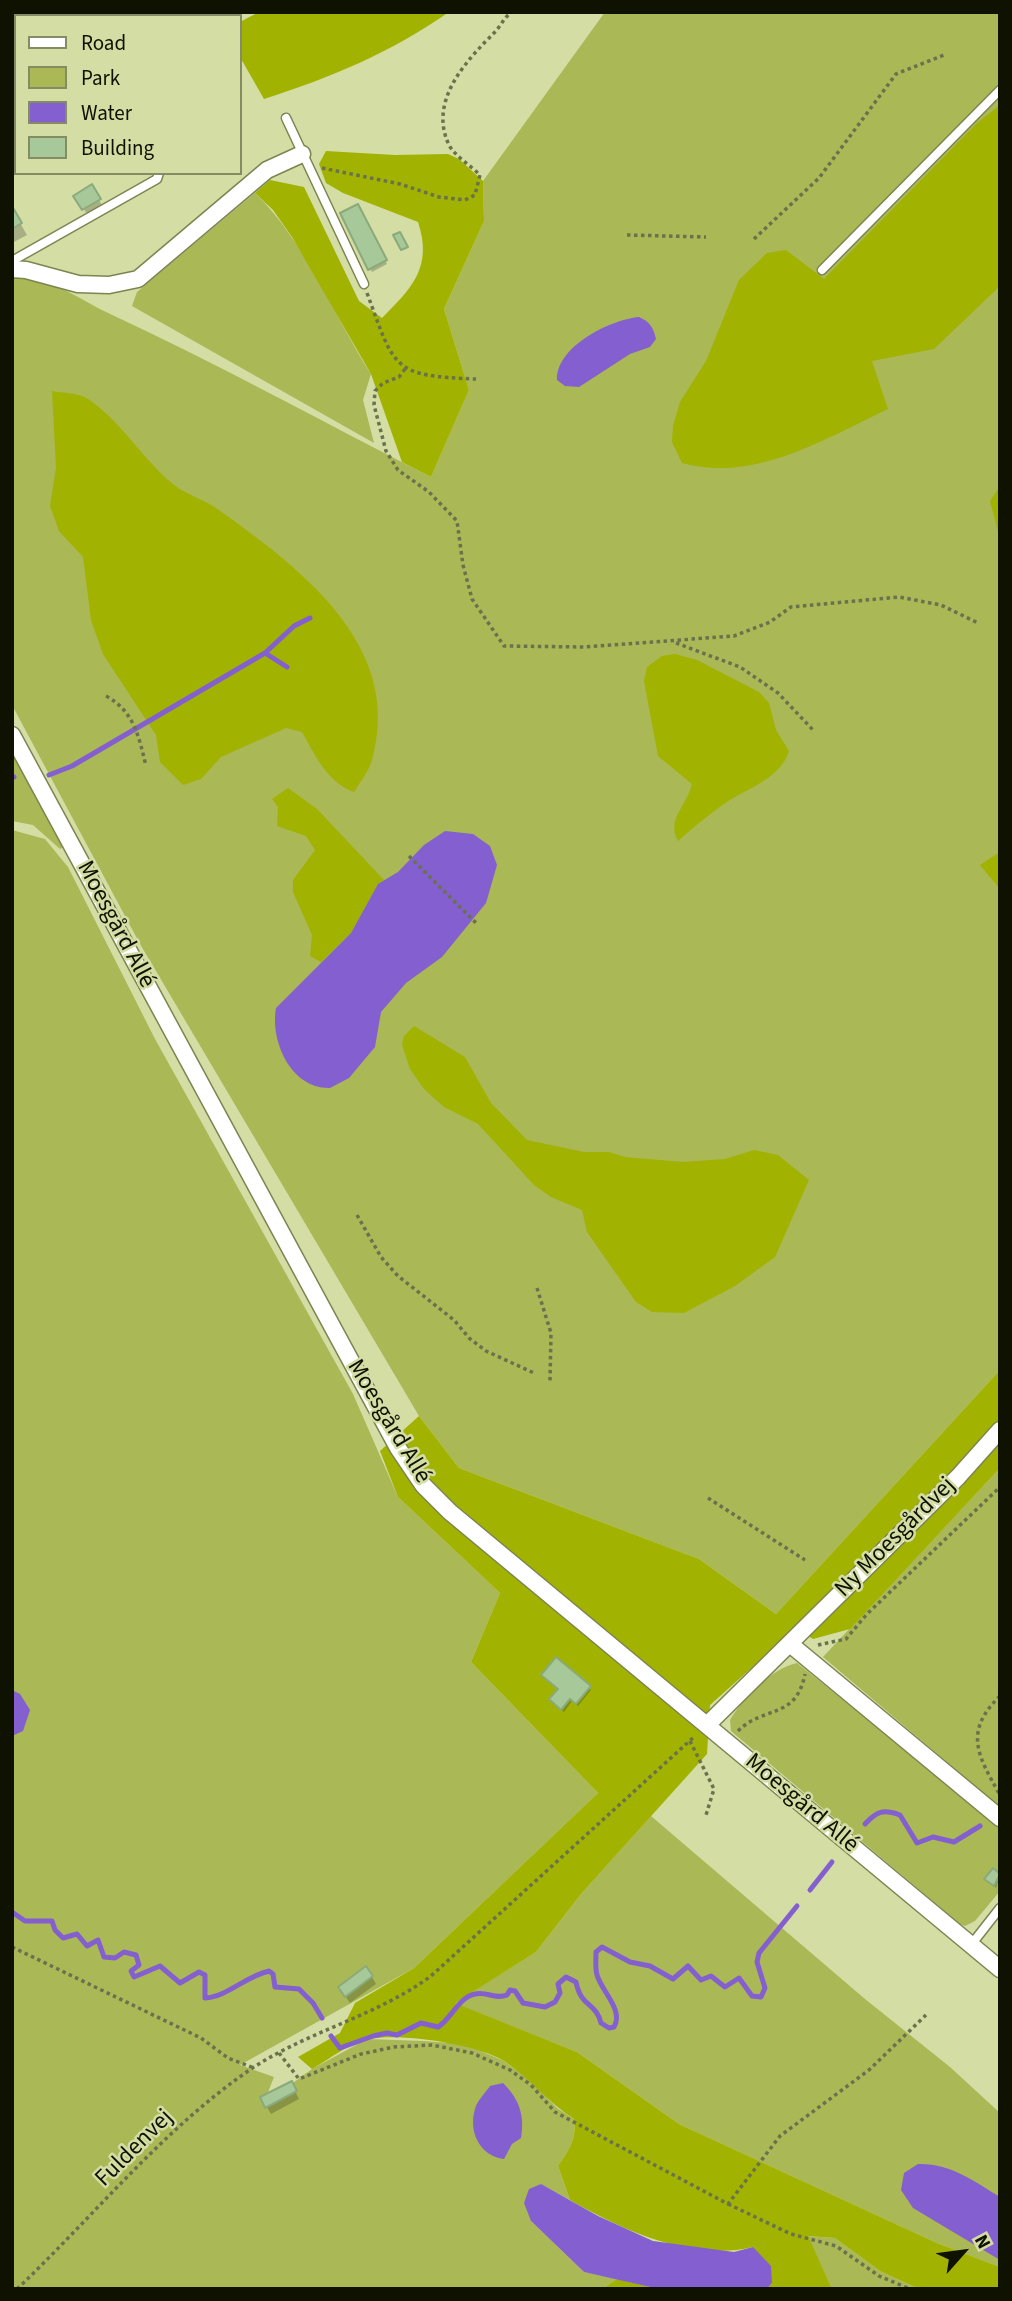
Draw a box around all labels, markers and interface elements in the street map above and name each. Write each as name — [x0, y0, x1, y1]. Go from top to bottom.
legend — [14, 14, 242, 175]
text: Road — [81, 28, 126, 58]
text: Park — [81, 63, 120, 93]
text: Water — [81, 98, 132, 128]
text: Building — [81, 133, 154, 163]
street label: Moesgård Allé — [70, 857, 160, 993]
street label: Moesgård Allé — [340, 1355, 436, 1489]
street label: Ny Moesgårdvej — [830, 1472, 962, 1604]
street label: Moesgård Allé — [738, 1748, 864, 1860]
street label: Fuldenvej — [90, 2104, 180, 2194]
north arrow — [928, 2217, 998, 2287]
text: N — [967, 2230, 997, 2254]

